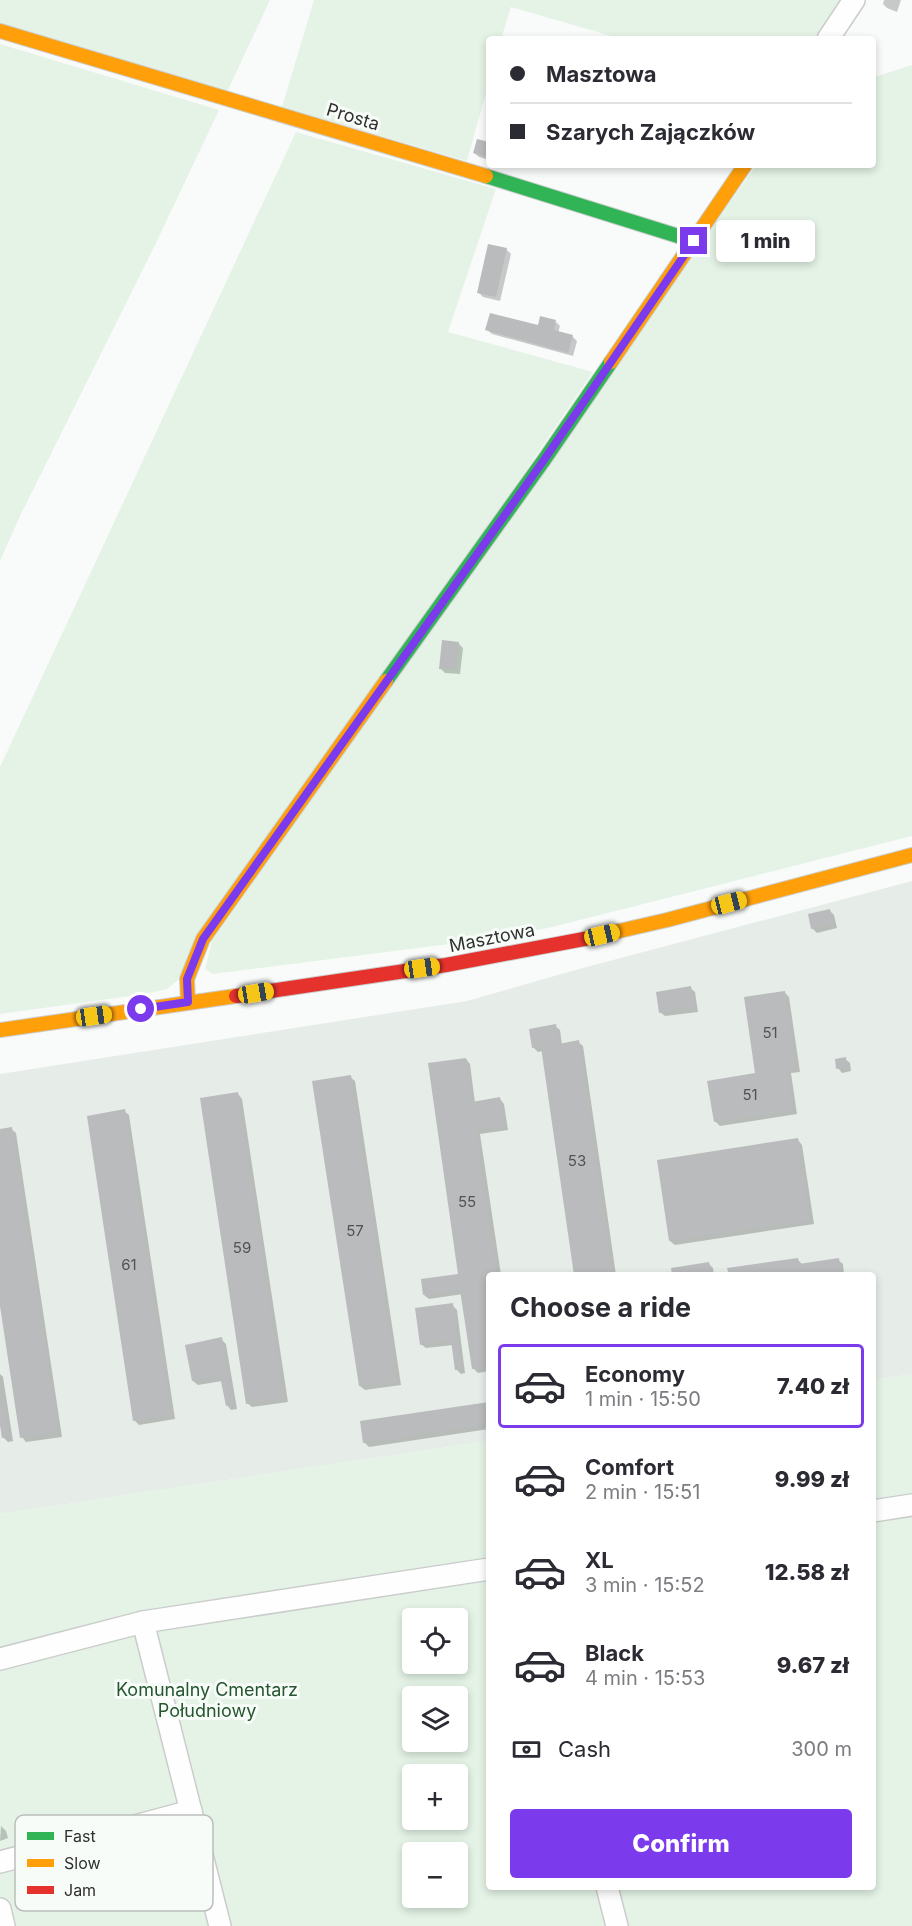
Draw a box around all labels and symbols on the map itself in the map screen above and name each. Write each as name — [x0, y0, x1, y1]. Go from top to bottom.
street label: Prosta — [324, 99, 382, 135]
callout: 1 min — [715, 220, 814, 262]
route end — [680, 227, 707, 254]
car — [709, 890, 749, 916]
street label: Masztowa — [447, 919, 537, 956]
car — [582, 922, 622, 948]
car — [403, 957, 441, 979]
car — [237, 981, 275, 1005]
route start — [127, 995, 154, 1022]
car — [75, 1005, 113, 1027]
house number: 51 — [762, 1023, 778, 1042]
house number: 51 — [742, 1085, 758, 1104]
house number: 53 — [568, 1151, 586, 1170]
house number: 55 — [458, 1192, 476, 1211]
house number: 57 — [346, 1221, 364, 1240]
house number: 59 — [233, 1238, 251, 1257]
house number: 61 — [121, 1255, 137, 1274]
park label: Komunalny Cmentarz Południowy — [116, 1679, 298, 1721]
legend — [15, 1815, 213, 1911]
text: Fast — [64, 1826, 96, 1846]
text: Slow — [64, 1853, 101, 1873]
text: Jam — [64, 1880, 96, 1900]

